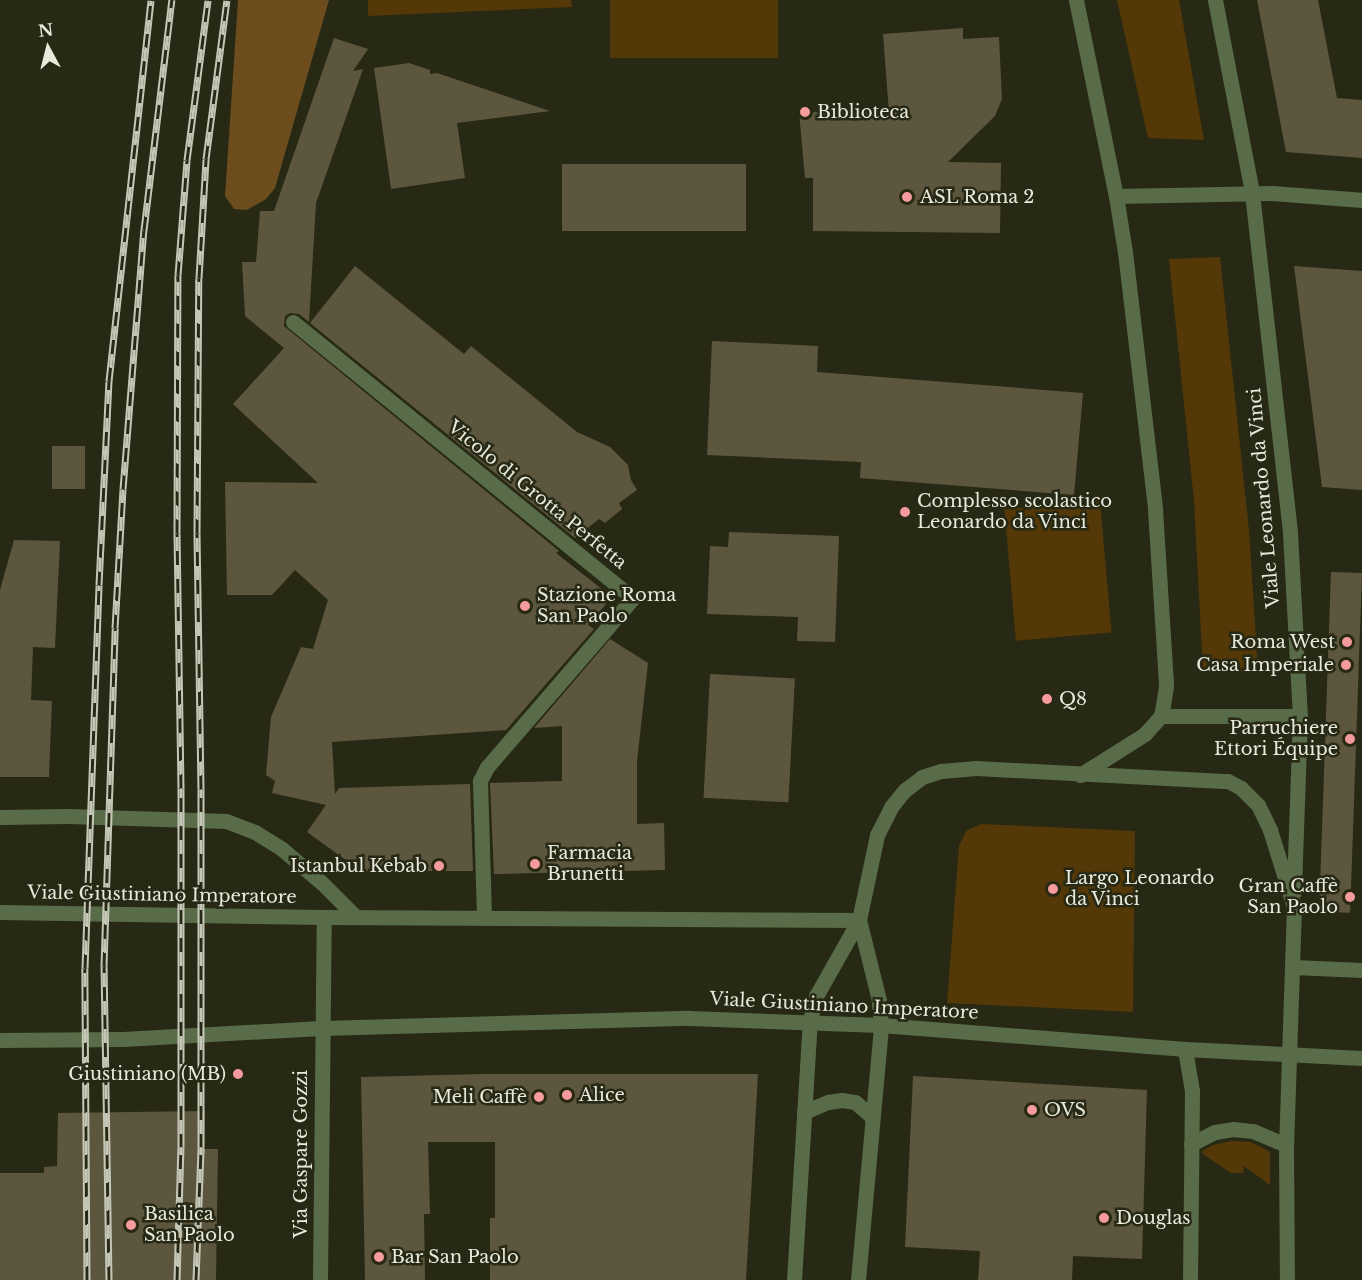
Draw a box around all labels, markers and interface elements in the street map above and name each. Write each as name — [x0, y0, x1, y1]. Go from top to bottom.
north arrow — [18, 18, 78, 78]
text: N — [37, 19, 54, 41]
place label: Biblioteca — [817, 101, 909, 123]
marker: Biblioteca — [798, 105, 812, 119]
place label: ASL Roma 2 — [920, 186, 1035, 208]
marker: ASL Roma 2 — [898, 188, 916, 206]
street label: Viale Leonardo da Vinci — [1244, 386, 1284, 610]
street label: Vicolo di Grotta Perfetta — [443, 416, 631, 574]
place label: Complesso scolastico Leonardo da Vinci — [917, 491, 1112, 534]
marker: Complesso scolastico Leonardo da Vinci — [898, 505, 912, 519]
place label: Stazione Roma San Paolo — [537, 585, 676, 628]
marker: Stazione Roma San Paolo — [518, 599, 532, 613]
place label: Roma West — [1230, 631, 1335, 653]
marker: Roma West — [1340, 635, 1354, 649]
place label: Casa Imperiale — [1196, 654, 1334, 676]
marker: Casa Imperiale — [1339, 658, 1353, 672]
place label: Q8 — [1059, 688, 1087, 710]
marker: Q8 — [1040, 692, 1054, 706]
place label: Parruchiere Ettori Équipe — [1214, 718, 1338, 760]
marker: Parruchiere Ettori Équipe — [1343, 732, 1357, 746]
place label: Farmacia Brunetti — [547, 843, 632, 886]
place label: Istanbul Kebab — [290, 855, 427, 877]
marker: Farmacia Brunetti — [528, 857, 542, 871]
marker: Istanbul Kebab — [432, 859, 446, 873]
place label: Largo Leonardo da Vinci — [1065, 868, 1214, 910]
place label: Gran Caffè San Paolo — [1239, 876, 1338, 918]
street label: Viale Giustiniano Imperatore — [27, 882, 297, 908]
marker: Largo Leonardo da Vinci — [1046, 882, 1060, 896]
marker: Gran Caffè San Paolo — [1343, 890, 1357, 904]
street label: Viale Giustiniano Imperatore — [709, 988, 979, 1024]
place label: Giustiniano (MB) — [68, 1063, 226, 1085]
marker: Giustiniano (MB) — [231, 1067, 245, 1081]
street label: Via Gaspare Gozzi — [290, 1070, 312, 1238]
place label: Alice — [579, 1084, 625, 1106]
place label: Meli Caffè — [433, 1086, 527, 1108]
marker: Alice — [560, 1088, 574, 1102]
marker: Meli Caffè — [532, 1090, 546, 1104]
place label: OVS — [1044, 1099, 1086, 1121]
marker: OVS — [1025, 1103, 1039, 1117]
place label: Basilica San Paolo — [144, 1204, 235, 1246]
place label: Douglas — [1116, 1207, 1191, 1229]
marker: Douglas — [1097, 1211, 1111, 1225]
marker: Basilica San Paolo — [122, 1216, 140, 1234]
place label: Bar San Paolo — [391, 1246, 519, 1268]
marker: Bar San Paolo — [372, 1250, 386, 1264]

